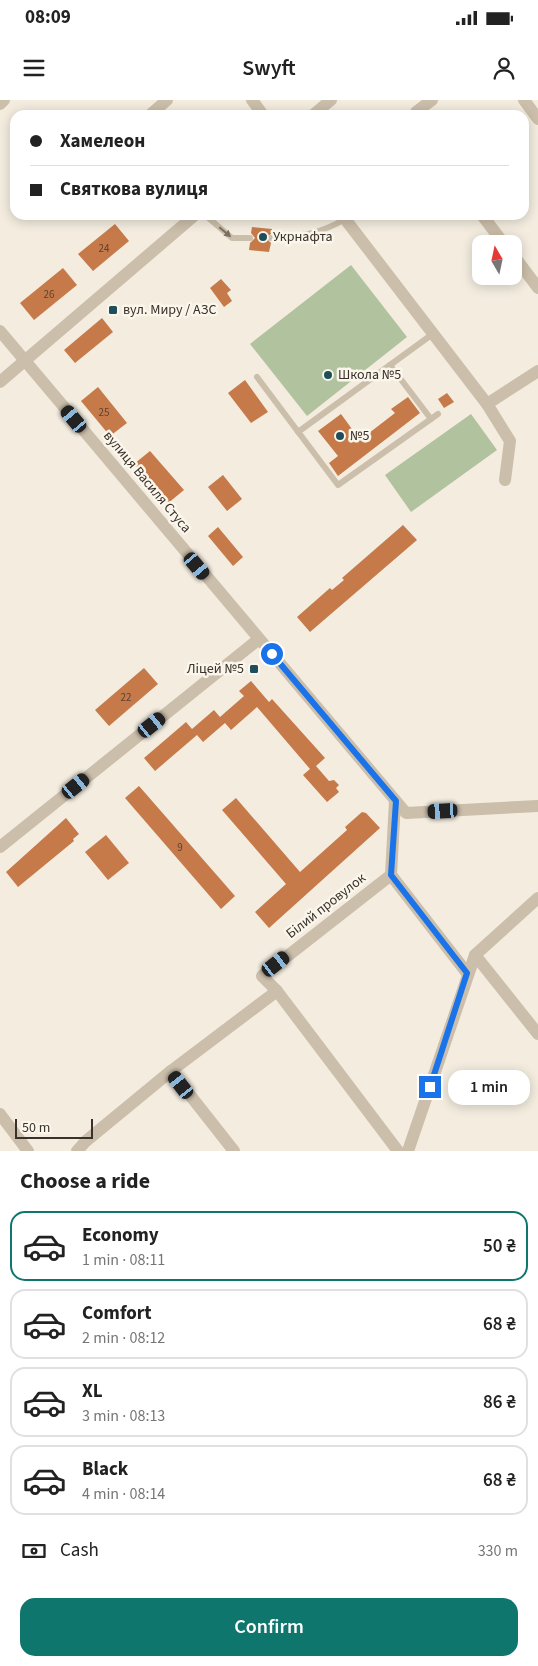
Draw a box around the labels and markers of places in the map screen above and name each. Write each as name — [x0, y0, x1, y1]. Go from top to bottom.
place label: Укрнафта — [273, 227, 333, 247]
marker: Укрнафта — [257, 231, 269, 243]
place label: вул. Миру / АЗС — [123, 300, 216, 320]
marker: вул. Миру / АЗС — [107, 304, 119, 316]
place label: Школа №5 — [338, 365, 401, 385]
marker: Школа №5 — [322, 369, 334, 381]
place label: №5 — [350, 426, 370, 446]
marker: №5 — [334, 430, 346, 442]
place label: Ліцей №5 — [187, 659, 244, 679]
marker: Ліцей №5 — [248, 663, 260, 675]

